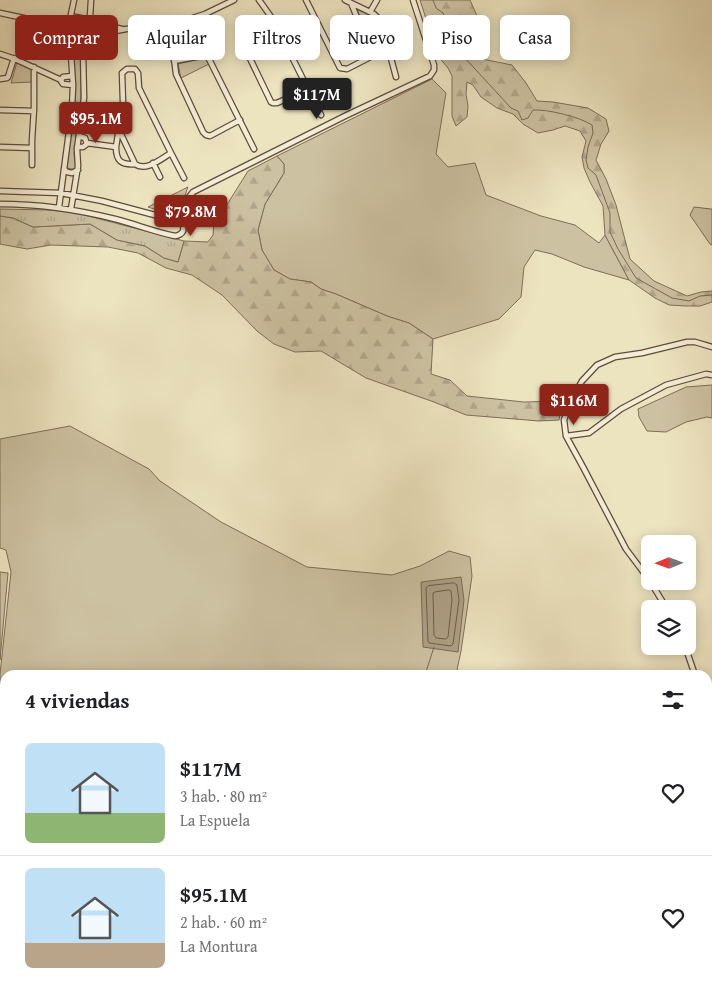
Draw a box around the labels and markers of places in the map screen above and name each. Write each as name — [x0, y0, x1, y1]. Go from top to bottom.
pin: $117M — [282, 78, 352, 120]
pin: $95.1M — [55, 102, 137, 144]
pin: $79.8M — [150, 194, 232, 237]
pin: $116M — [539, 384, 609, 426]

